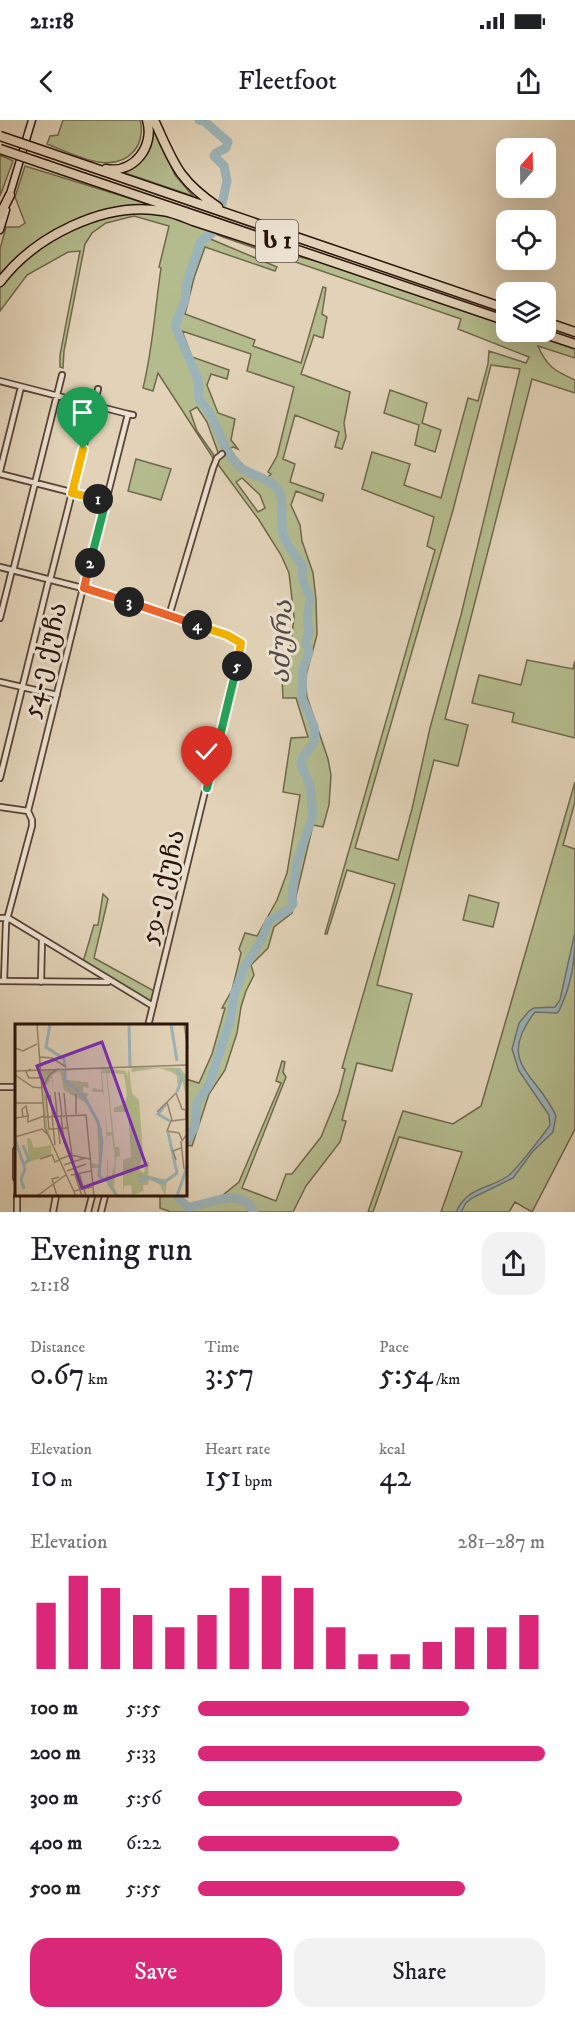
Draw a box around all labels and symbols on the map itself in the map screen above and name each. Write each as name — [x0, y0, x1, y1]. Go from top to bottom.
north arrow — [496, 138, 556, 198]
road number: ს 1 — [256, 220, 298, 262]
pin — [57, 387, 108, 449]
pin: 1 — [83, 484, 113, 514]
pin: 2 — [75, 548, 105, 578]
pin: 3 — [114, 587, 144, 617]
street label: 54-ე ქუჩა — [15, 599, 75, 721]
water label: აძურა — [264, 599, 300, 684]
pin: 4 — [182, 610, 212, 640]
pin: 5 — [222, 651, 252, 681]
pin — [181, 726, 232, 788]
street label: 59-ე ქუჩა — [133, 826, 193, 948]
inset map — [15, 1024, 188, 1197]

